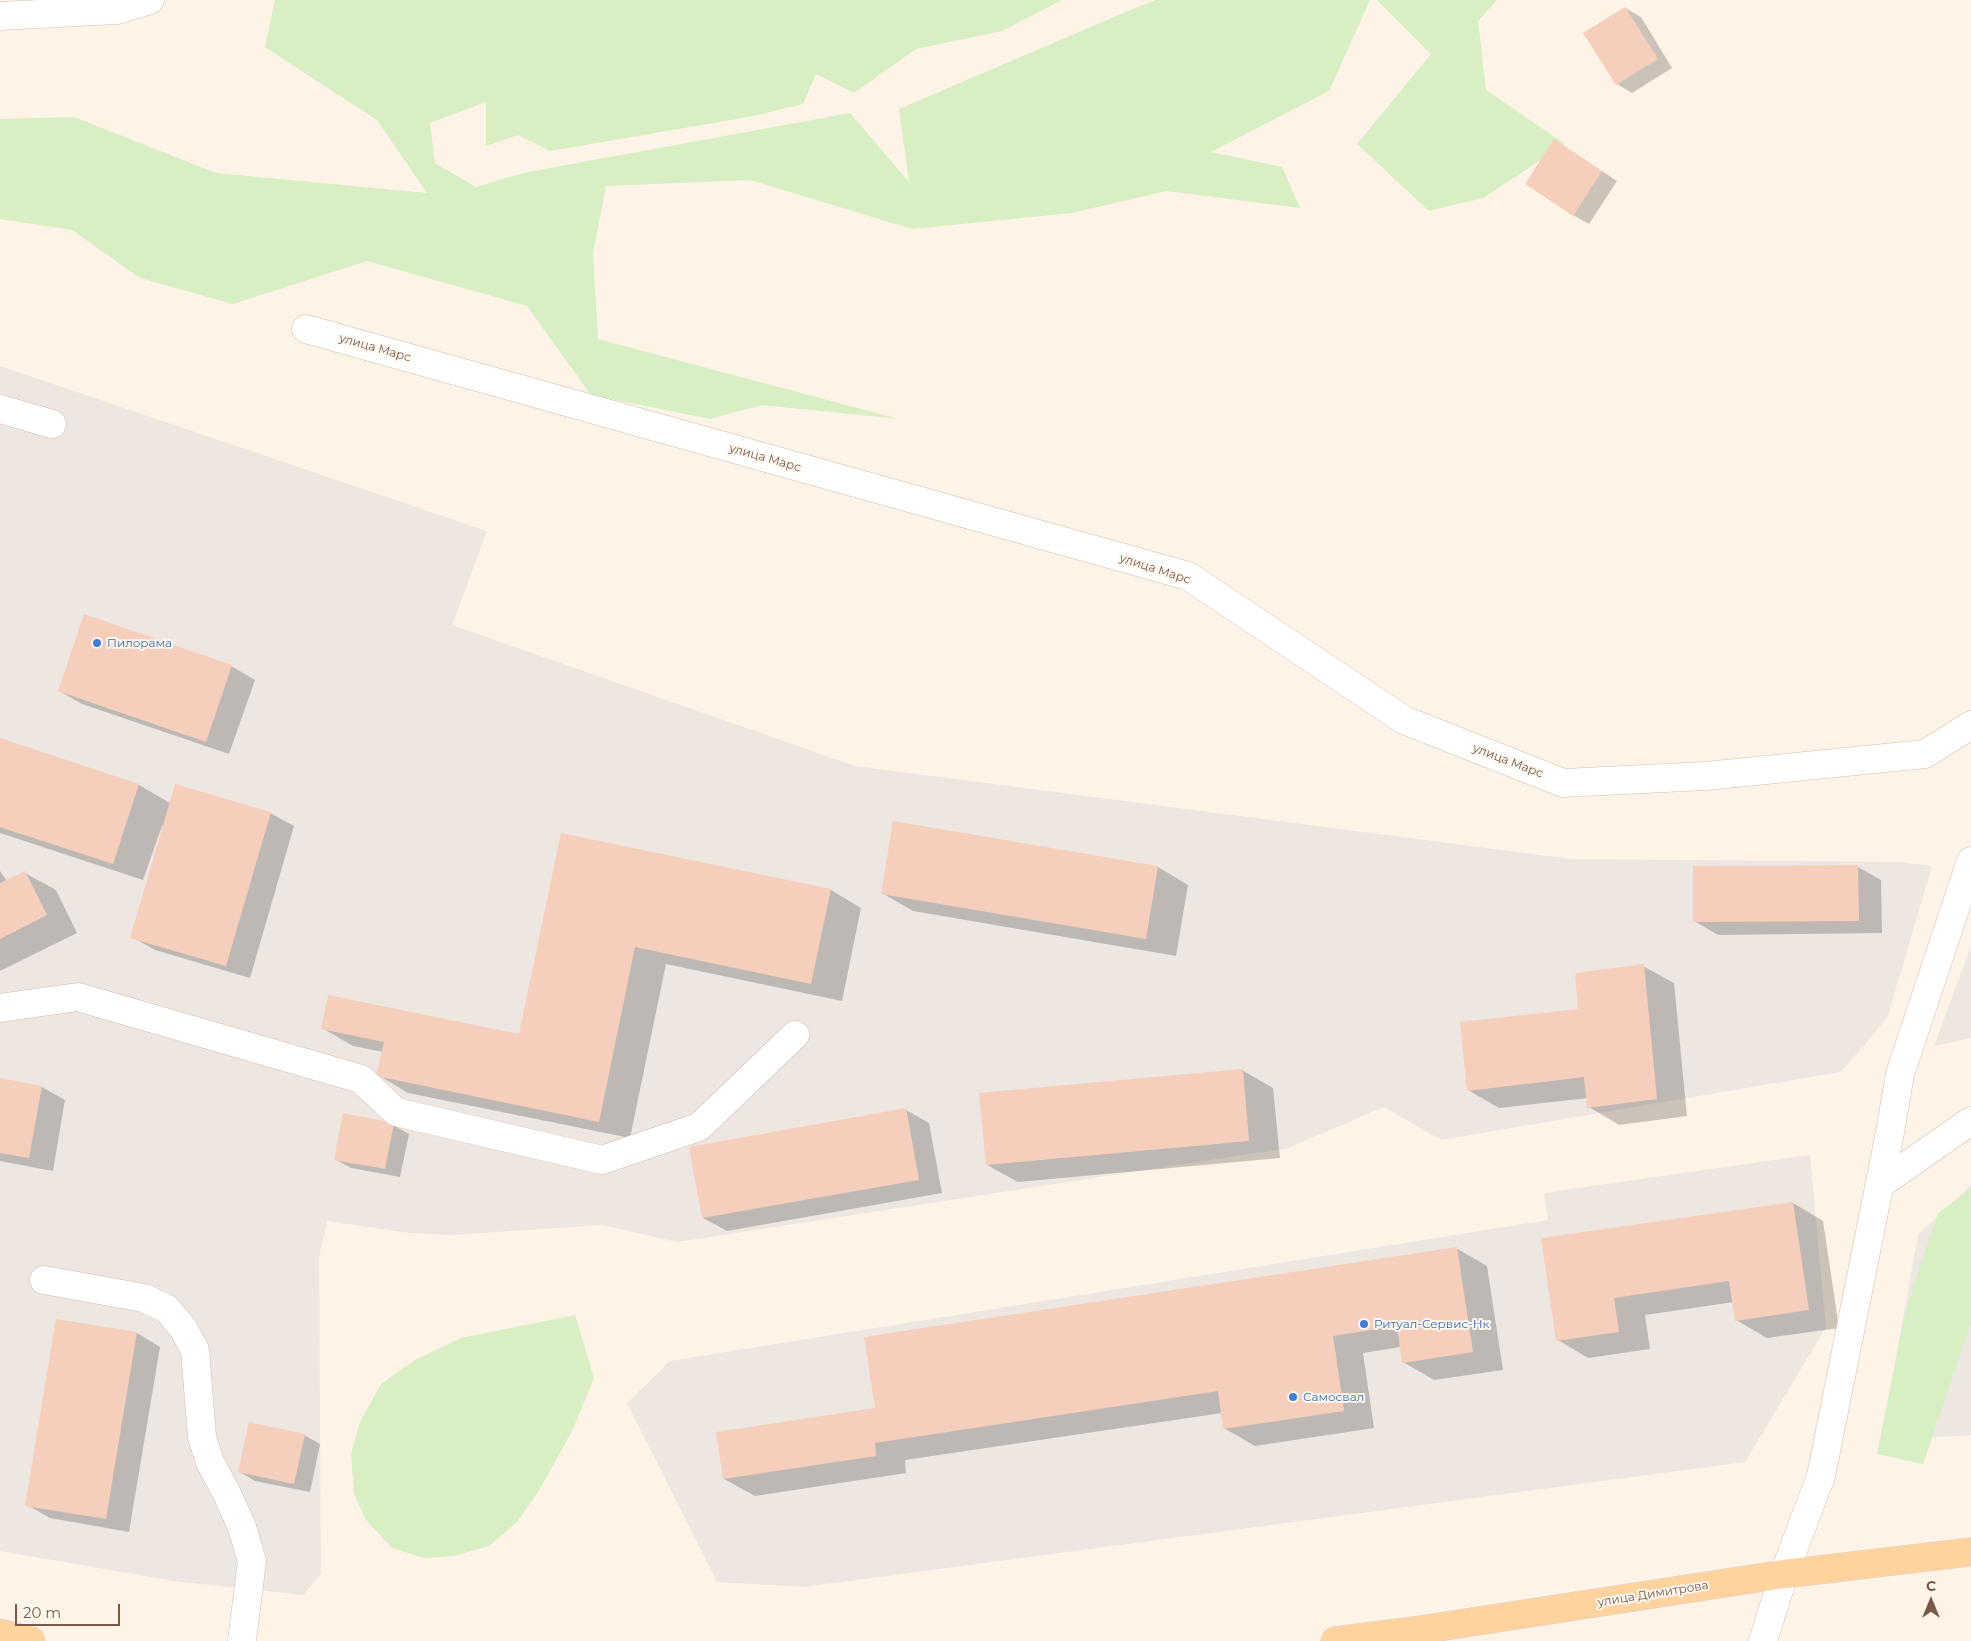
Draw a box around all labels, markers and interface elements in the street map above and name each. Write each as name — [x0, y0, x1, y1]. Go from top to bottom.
street label: улица Марс — [337, 331, 413, 365]
street label: улица Марс — [727, 441, 803, 475]
street label: улица Марс — [1118, 551, 1192, 587]
place label: Пилорама — [107, 636, 172, 650]
marker: Пилорама — [91, 637, 103, 649]
street label: улица Марс — [1471, 741, 1545, 781]
place label: Ритуал-Сервис-Нк — [1374, 1317, 1489, 1331]
marker: Ритуал-Сервис-Нк — [1358, 1318, 1370, 1330]
place label: Самосвал — [1303, 1390, 1364, 1404]
marker: Самосвал — [1287, 1391, 1299, 1403]
north arrow — [1906, 1576, 1956, 1626]
text: С — [1926, 1577, 1936, 1595]
street label: улица Димитрова — [1597, 1578, 1709, 1610]
scale bar — [18, 1594, 122, 1626]
text: 20 m — [23, 1603, 61, 1622]

